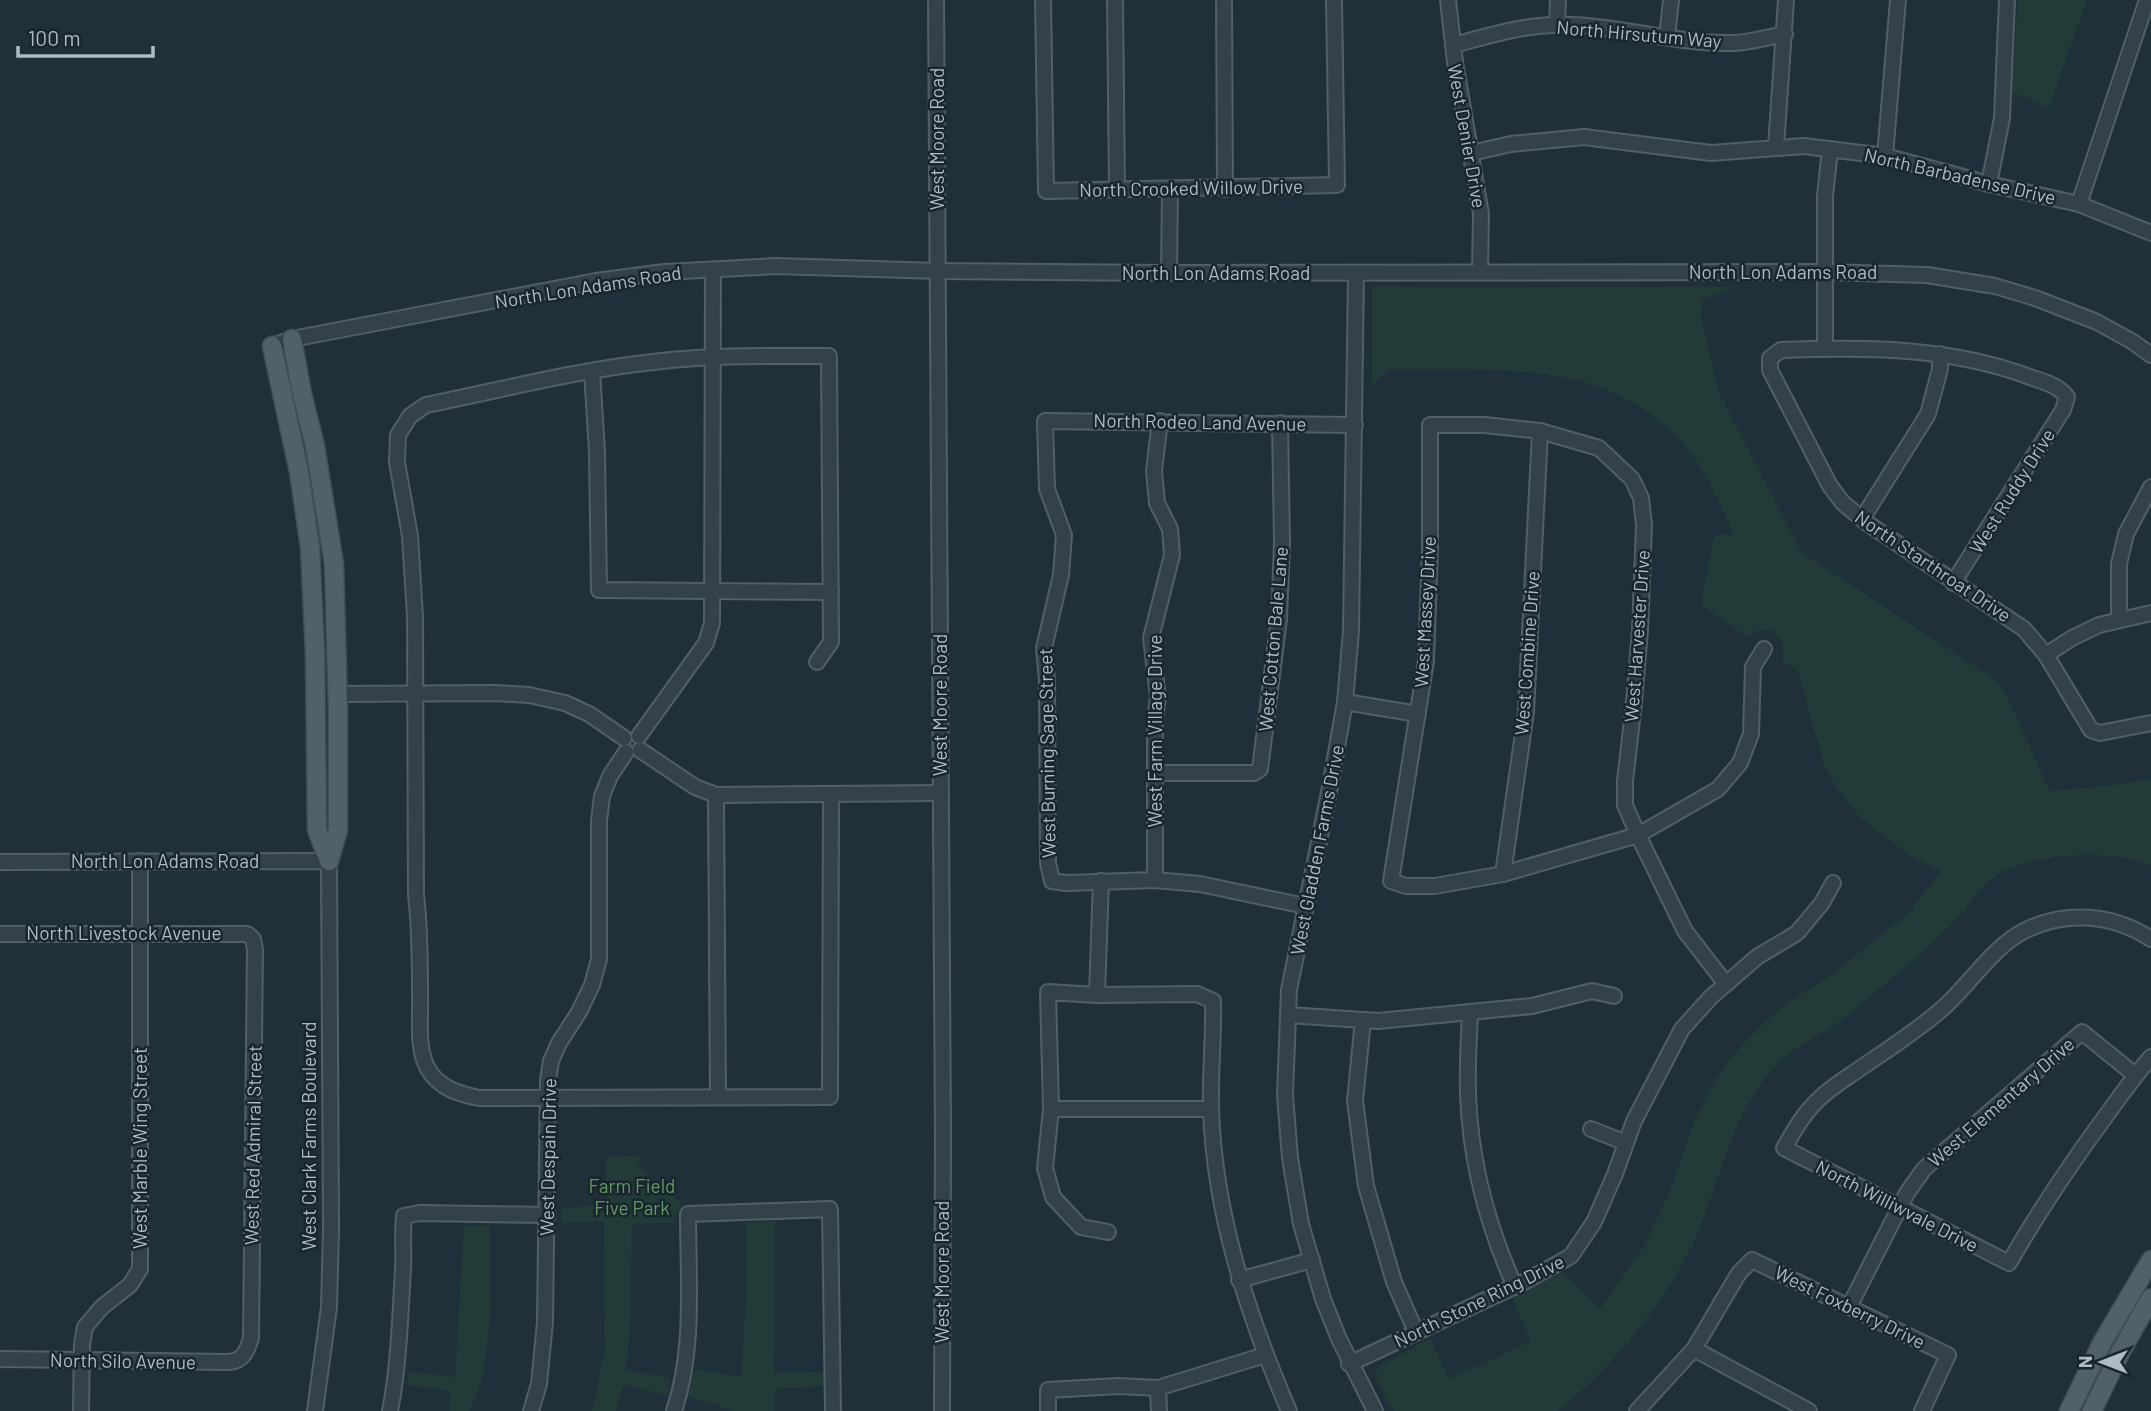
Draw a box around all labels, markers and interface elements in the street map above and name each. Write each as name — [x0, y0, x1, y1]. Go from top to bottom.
scale bar — [18, 14, 152, 58]
street label: North Hirsutum Way — [1556, 15, 1723, 52]
text: 100 m — [28, 25, 81, 50]
street label: West Denier Drive — [1444, 62, 1491, 210]
street label: West Moore Road — [925, 68, 948, 210]
street label: North Barbadense Drive — [1862, 142, 2058, 209]
street label: North Crooked Willow Drive — [1079, 174, 1303, 201]
street label: North Lon Adams Road — [493, 260, 683, 313]
street label: North Lon Adams Road — [1689, 260, 1877, 283]
street label: North Lon Adams Road — [1122, 261, 1310, 284]
street label: North Rodeo Land Avenue — [1093, 408, 1307, 435]
street label: West Ruddy Drive — [1964, 424, 2059, 557]
street label: North Starthroat Drive — [1851, 505, 2016, 626]
street label: West Massey Drive — [1409, 536, 1440, 688]
street label: West Cotton Bale Lane — [1253, 545, 1292, 733]
street label: West Harvester Drive — [1619, 549, 1654, 723]
street label: West Combine Drive — [1509, 570, 1544, 736]
street label: West Moore Road — [928, 634, 951, 776]
street label: West Farm Village Drive — [1143, 635, 1166, 827]
street label: West Burning Sage Street — [1033, 648, 1060, 858]
street label: West Gladden Farms Drive — [1285, 743, 1348, 957]
street label: North Lon Adams Road — [71, 849, 259, 872]
street label: North Livestock Avenue — [26, 921, 222, 944]
street label: West Clark Farms Boulevard — [297, 1021, 320, 1251]
street label: West Elementary Drive — [1923, 1032, 2079, 1171]
street label: West Red Admiral Street — [239, 1045, 266, 1245]
street label: West Marble Wing Street — [128, 1047, 151, 1249]
street label: West Despain Drive — [535, 1078, 560, 1236]
street label: North Williwvale Drive — [1812, 1155, 1982, 1257]
park label: Farm Field Five Park — [589, 1174, 675, 1219]
street label: West Moore Road — [930, 1201, 953, 1343]
street label: North Stone Ring Drive — [1390, 1249, 1568, 1352]
street label: West Foxberry Drive — [1771, 1260, 1929, 1353]
north arrow — [2067, 1327, 2137, 1397]
street label: North Silo Avenue — [50, 1348, 196, 1373]
text: N — [2073, 1356, 2096, 1368]

